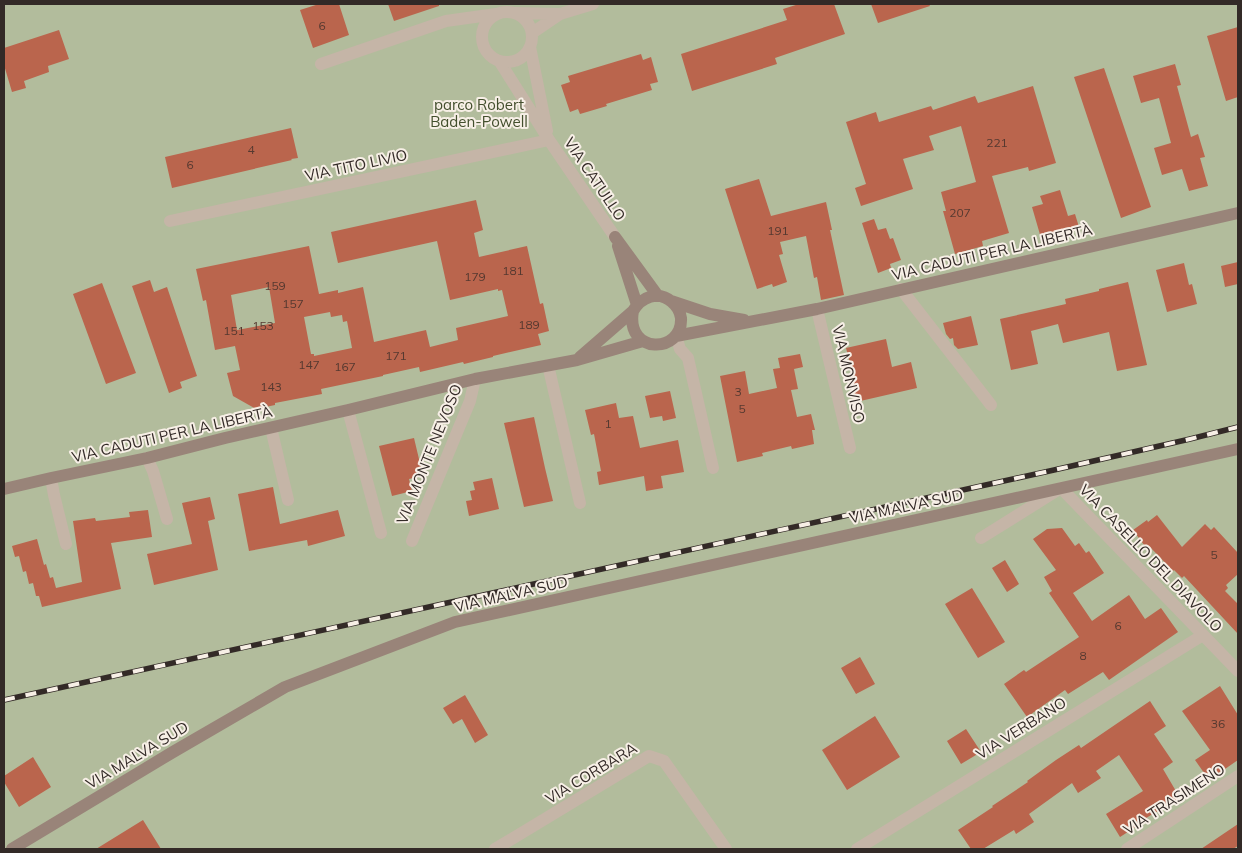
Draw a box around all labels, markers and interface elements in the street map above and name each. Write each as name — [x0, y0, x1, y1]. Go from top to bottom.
house number: 6 — [318, 18, 326, 33]
park label: parco Robert Baden-Powell — [430, 95, 528, 131]
street label: VIA CATULLO — [560, 134, 630, 224]
house number: 221 — [986, 135, 1008, 150]
house number: 4 — [247, 142, 255, 157]
street label: VIA TITO LIVIO — [303, 145, 409, 185]
house number: 6 — [186, 157, 194, 172]
house number: 207 — [949, 205, 971, 220]
street label: VIA CADUTI PER LA LIBERTÀ — [890, 220, 1094, 284]
house number: 191 — [767, 223, 789, 238]
house number: 181 — [502, 263, 524, 278]
house number: 179 — [464, 269, 486, 284]
house number: 159 — [264, 278, 286, 293]
house number: 157 — [282, 296, 304, 311]
house number: 189 — [518, 317, 540, 332]
house number: 153 — [252, 318, 274, 333]
house number: 151 — [223, 323, 245, 338]
street label: VIA MONVISO — [828, 323, 870, 425]
house number: 171 — [385, 348, 407, 363]
house number: 147 — [298, 357, 320, 372]
house number: 167 — [334, 359, 356, 374]
house number: 143 — [260, 379, 282, 394]
street label: VIA MONTE NEVOSO — [392, 381, 466, 527]
house number: 3 — [734, 384, 742, 399]
house number: 5 — [738, 401, 746, 416]
street label: VIA CADUTI PER LA LIBERTÀ — [70, 402, 274, 466]
house number: 1 — [604, 416, 612, 431]
street label: VIA CASELLO DEL DIAVOLO — [1075, 480, 1227, 636]
street label: VIA MALVA SUD — [847, 485, 965, 527]
house number: 5 — [1210, 547, 1218, 562]
street label: VIA MALVA SUD — [452, 572, 570, 616]
house number: 6 — [1114, 618, 1122, 633]
house number: 8 — [1079, 648, 1087, 663]
street label: VIA VERBANO — [972, 693, 1070, 763]
house number: 36 — [1211, 716, 1225, 731]
street label: VIA MALVA SUD — [82, 717, 192, 793]
street label: VIA CORBARA — [542, 738, 640, 808]
street label: VIA TRASIMENO — [1120, 759, 1228, 839]

